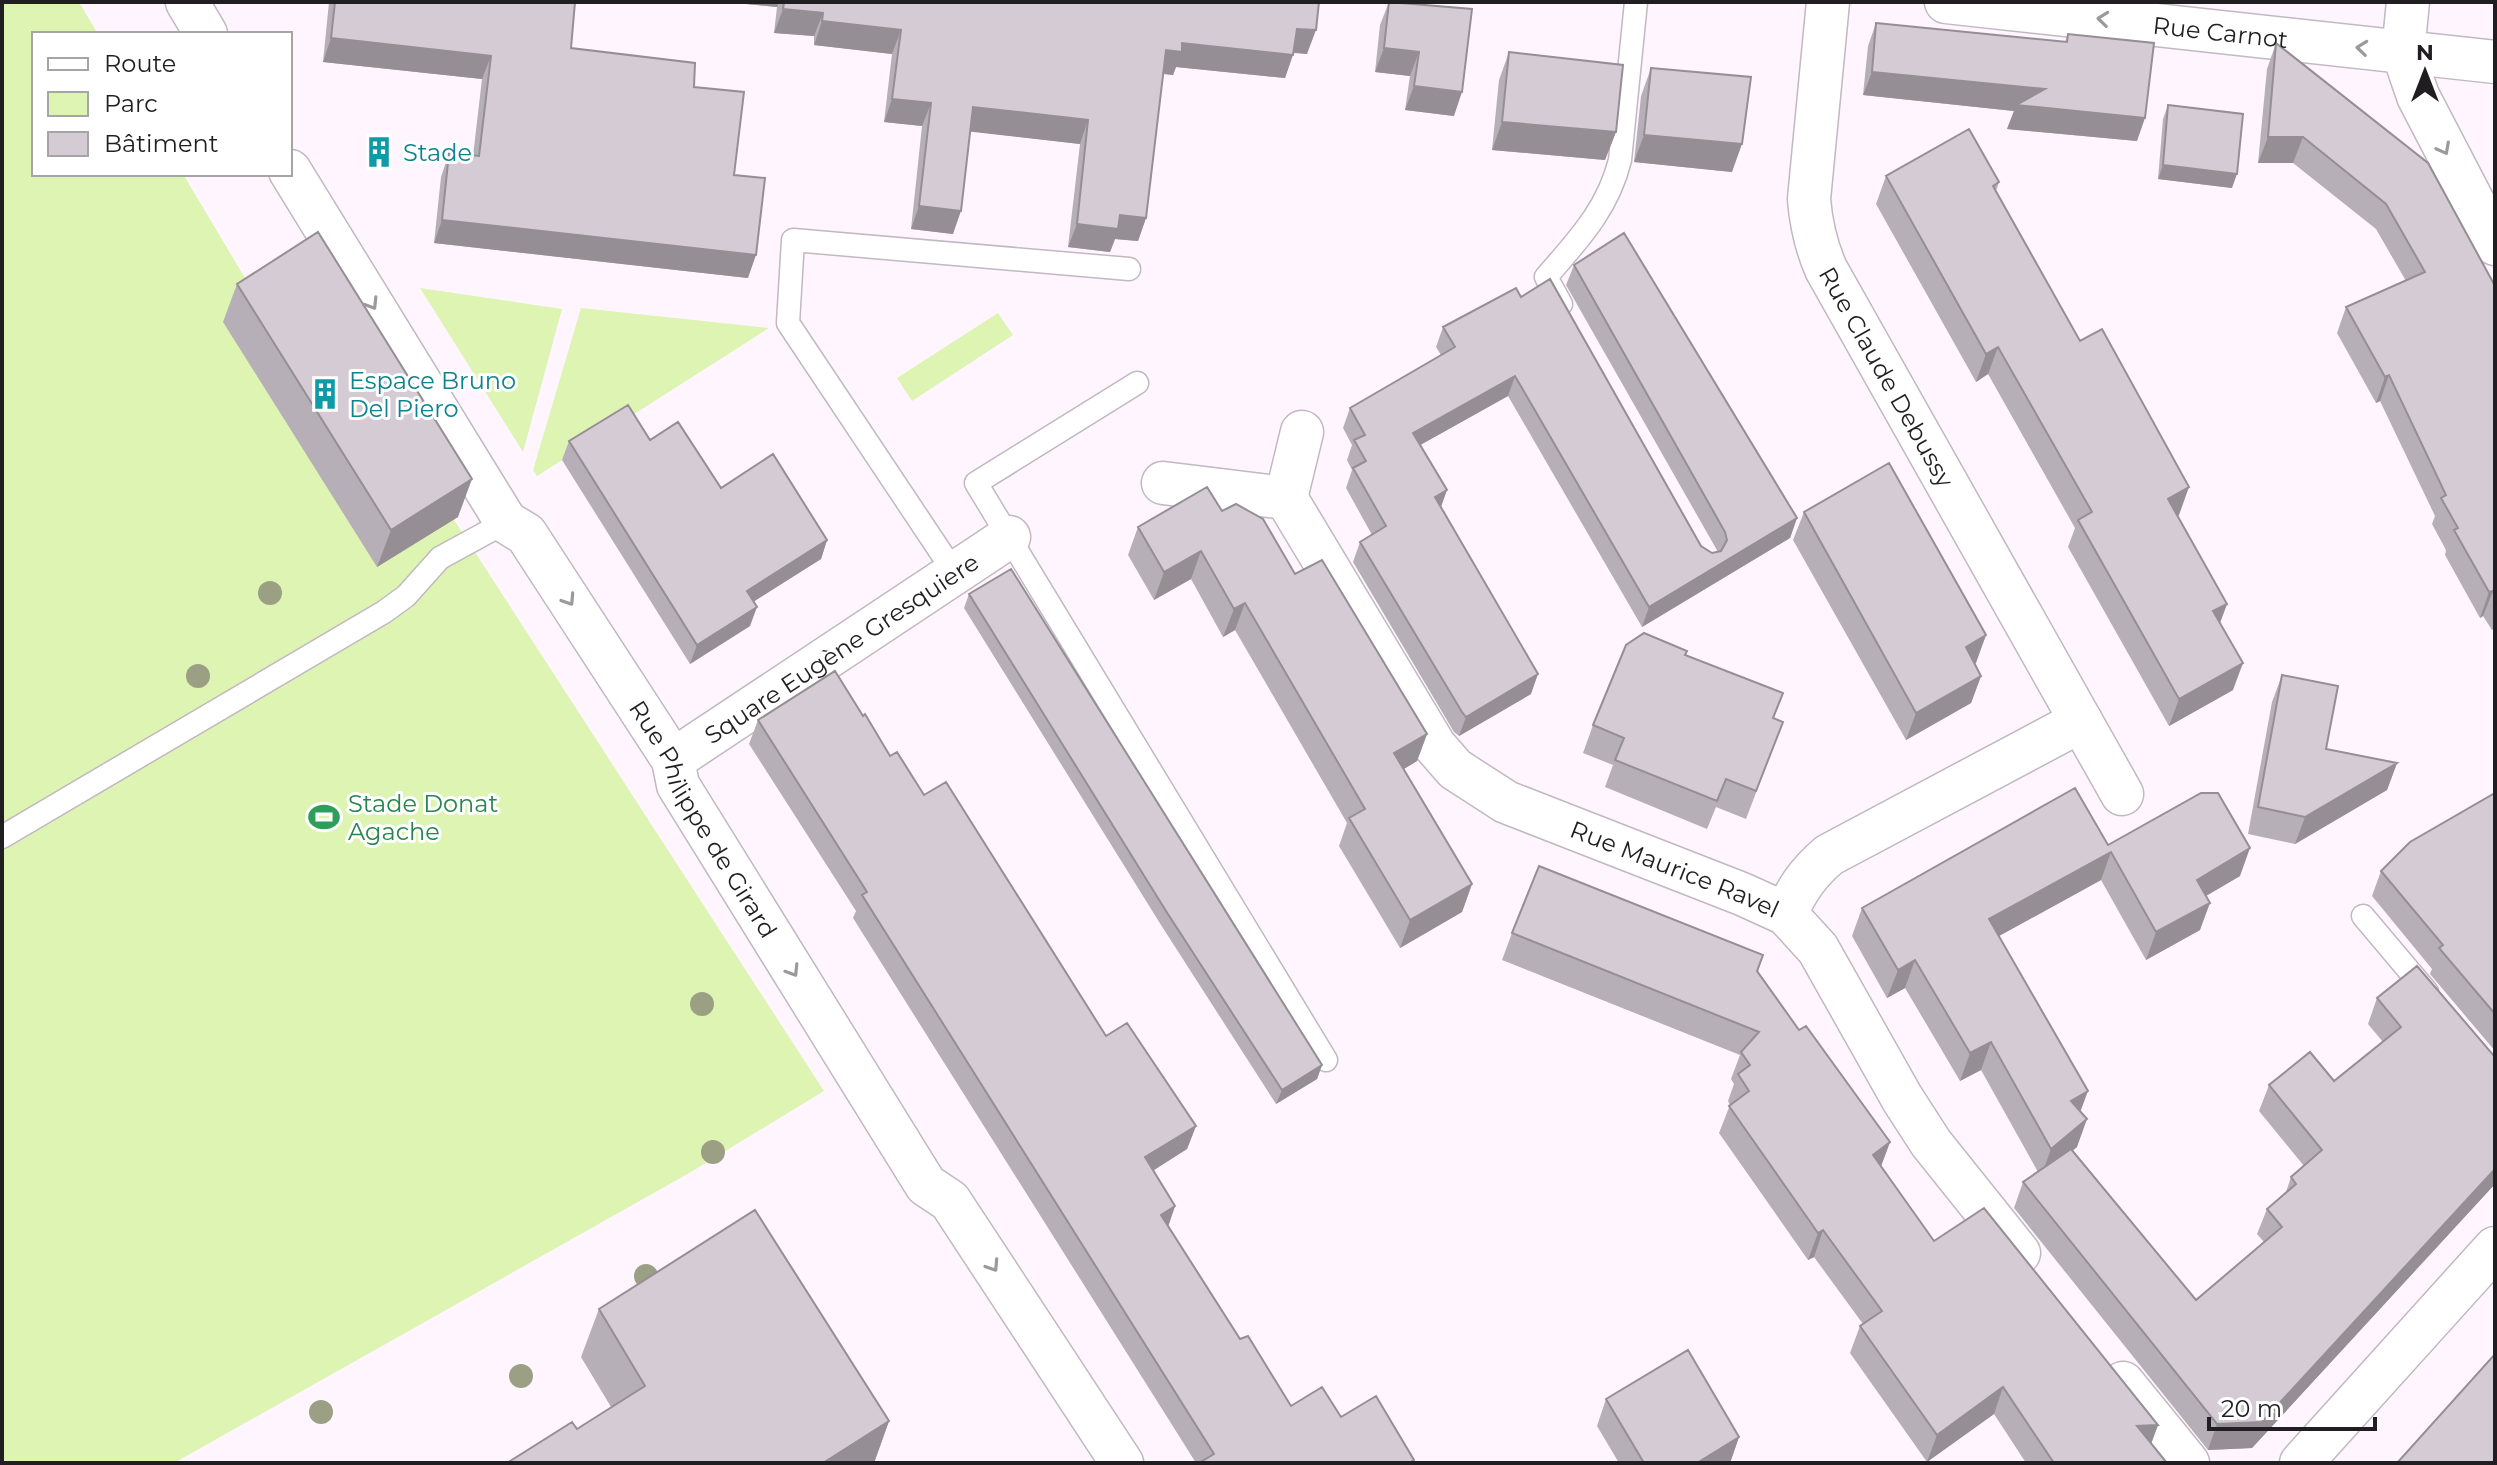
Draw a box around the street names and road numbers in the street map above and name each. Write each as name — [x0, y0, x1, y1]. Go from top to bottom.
street label: Rue Carnot — [2151, 10, 2290, 54]
street label: Rue Claude Debussy — [1813, 261, 1960, 492]
street label: Square Eugène Gresquiere — [699, 547, 984, 750]
street label: Rue Philippe de Girard — [623, 695, 784, 943]
street label: Rue Maurice Ravel — [1566, 814, 1784, 923]

